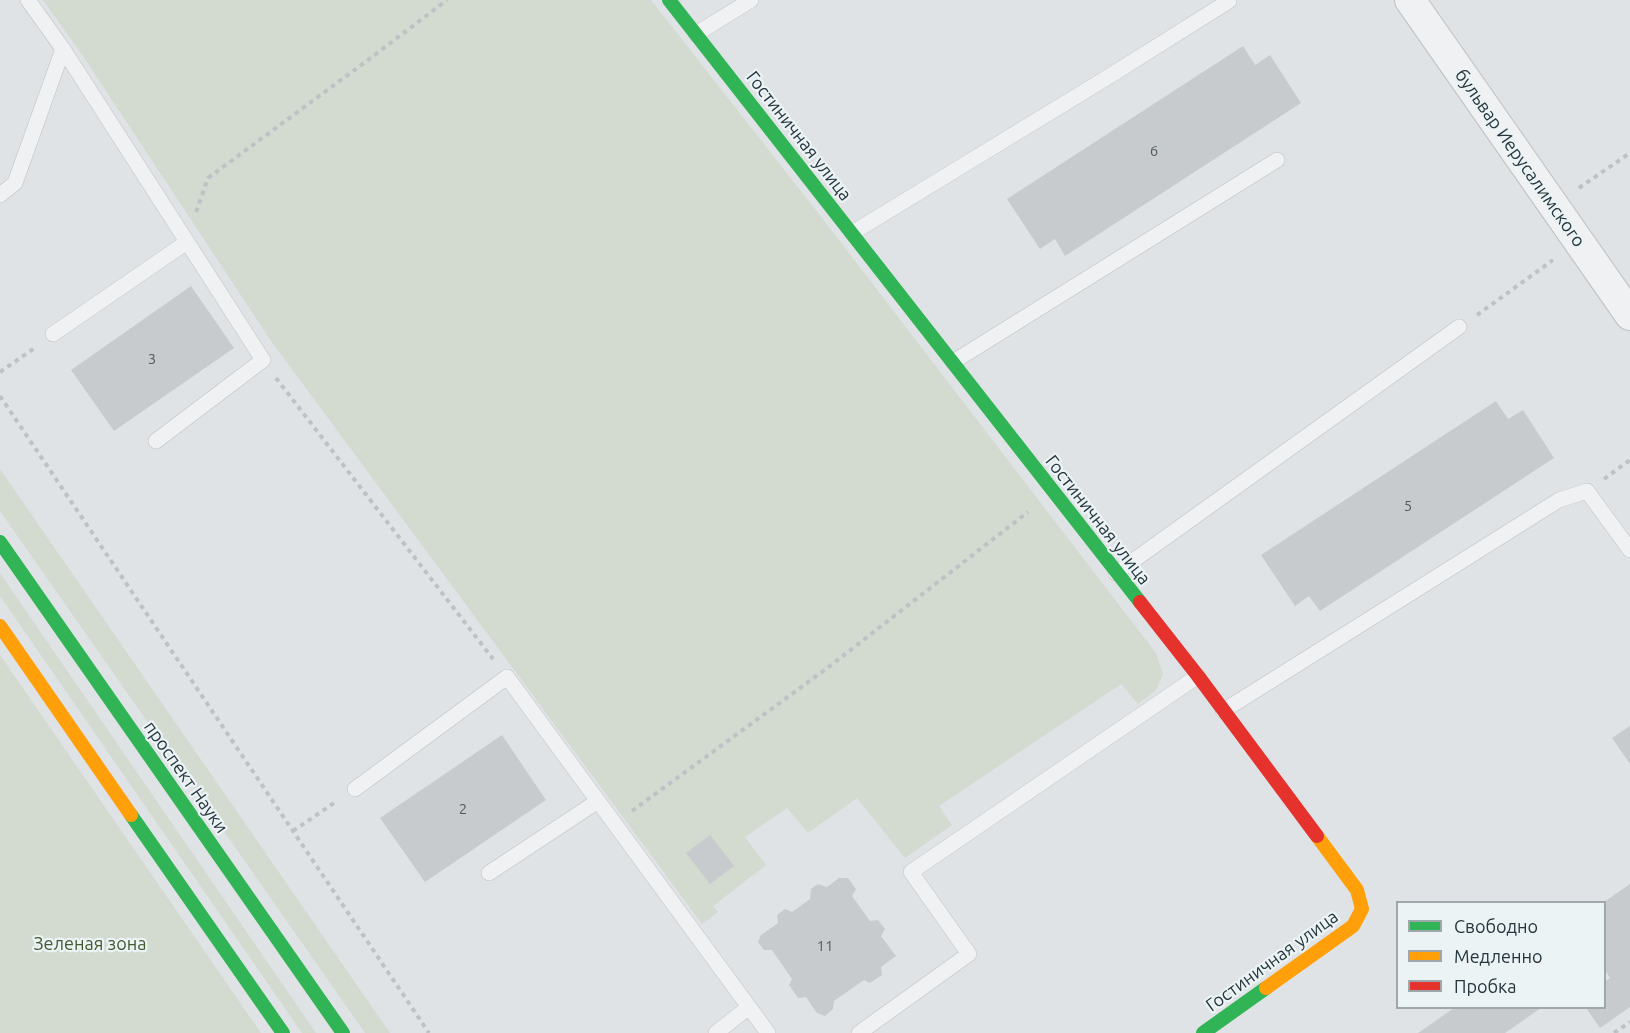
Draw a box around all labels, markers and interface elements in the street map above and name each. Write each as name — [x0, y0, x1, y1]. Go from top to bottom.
street label: бульвар Иерусалимского — [1450, 65, 1590, 251]
street label: Гостиничная улица — [742, 67, 856, 205]
house number: 6 — [1150, 142, 1158, 160]
house number: 3 — [148, 350, 156, 368]
street label: Гостиничная улица — [1041, 451, 1155, 589]
house number: 5 — [1404, 497, 1412, 515]
street label: проспект Науки — [139, 717, 233, 837]
house number: 2 — [459, 800, 467, 818]
legend — [1396, 901, 1606, 1009]
street label: Гостиничная улица — [1202, 906, 1342, 1016]
text: Свободно — [1454, 916, 1538, 936]
park label: Зеленая зона — [34, 933, 146, 955]
house number: 11 — [817, 937, 833, 955]
text: Медленно — [1454, 946, 1543, 966]
text: Пробка — [1454, 976, 1517, 996]

